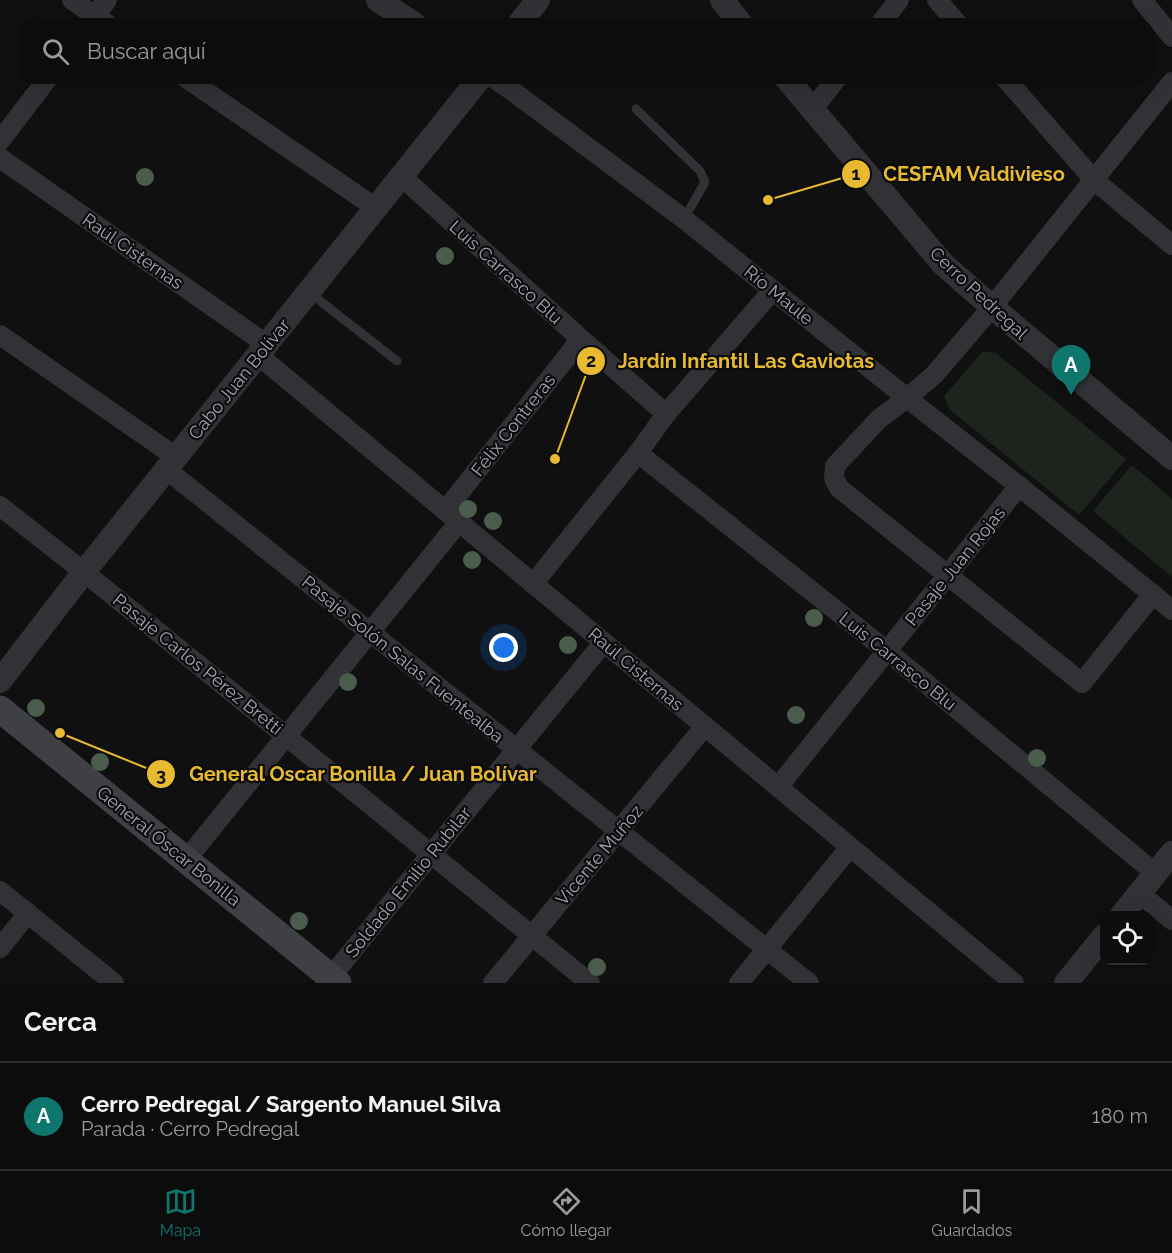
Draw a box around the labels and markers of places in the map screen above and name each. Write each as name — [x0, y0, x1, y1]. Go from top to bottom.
callout: CESFAM Valdivieso — [841, 155, 1077, 193]
callout: Jardín Infantil Las Gaviotas — [576, 342, 887, 380]
pin: A — [1052, 346, 1090, 395]
callout: General Oscar Bonilla / Juan Bolívar — [146, 755, 549, 793]

